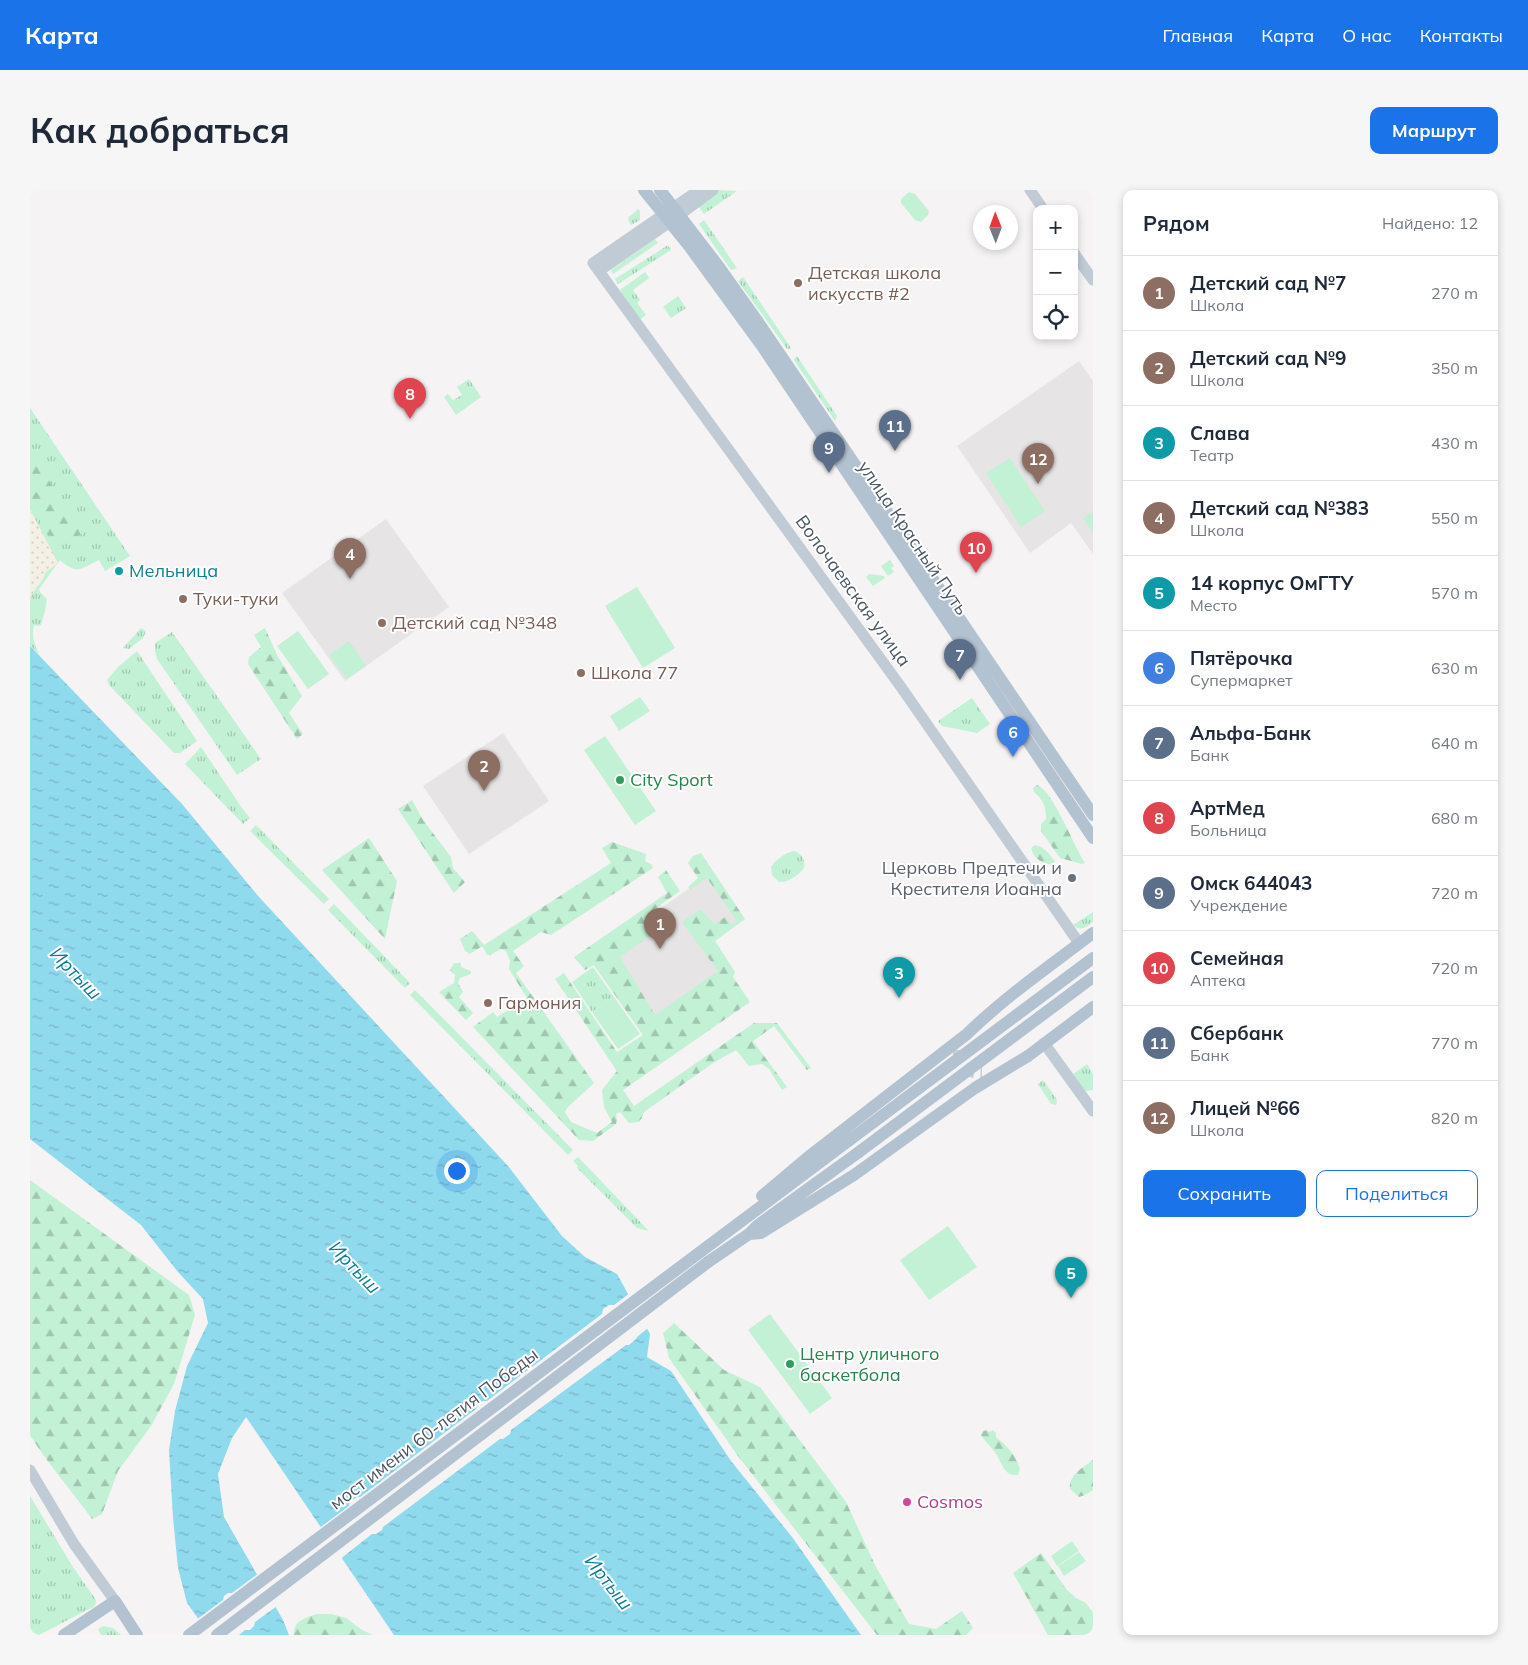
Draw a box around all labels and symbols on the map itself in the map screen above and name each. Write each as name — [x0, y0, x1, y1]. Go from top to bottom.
north arrow — [973, 205, 1018, 250]
place label: Детская школа искусств #2 — [808, 261, 941, 305]
marker: Детская школа искусств #2 — [792, 277, 804, 289]
pin: 8 — [394, 378, 426, 419]
pin: 11 — [879, 410, 911, 451]
pin: 9 — [813, 432, 845, 473]
pin: 12 — [1022, 443, 1054, 484]
street label: улица Красный Путь — [853, 456, 974, 619]
street label: Волочаевская улица — [791, 511, 916, 671]
pin: 10 — [960, 532, 992, 573]
pin: 4 — [334, 538, 366, 579]
place label: Мельница — [129, 559, 218, 582]
marker: Мельница — [113, 565, 125, 577]
place label: Туки-туки — [193, 587, 279, 610]
marker: Туки-туки — [177, 593, 189, 605]
place label: Детский сад №348 — [392, 611, 557, 634]
marker: Детский сад №348 — [376, 617, 388, 629]
pin: 7 — [944, 639, 976, 680]
place label: Школа 77 — [591, 661, 678, 684]
marker: Школа 77 — [575, 667, 587, 679]
pin: 6 — [997, 716, 1029, 757]
pin: 2 — [468, 750, 500, 791]
place label: City Sport — [630, 768, 713, 791]
marker: City Sport — [614, 774, 626, 786]
place label: Церковь Предтечи и Крестителя Иоанна — [882, 856, 1062, 900]
marker: Церковь Предтечи и Крестителя Иоанна — [1066, 872, 1078, 884]
pin: 1 — [644, 908, 676, 949]
water label: Иртыш — [45, 942, 107, 1004]
pin: 3 — [883, 957, 915, 998]
place label: Гармония — [498, 991, 581, 1014]
marker: Гармония — [482, 997, 494, 1009]
your location — [444, 1158, 470, 1184]
water label: Иртыш — [324, 1236, 386, 1298]
pin: 5 — [1055, 1257, 1087, 1298]
place label: Центр уличного баскетбола — [800, 1342, 939, 1386]
street label: мост имени 60-летия Победы — [325, 1343, 543, 1515]
marker: Центр уличного баскетбола — [784, 1358, 796, 1370]
place label: Cosmos — [917, 1490, 983, 1513]
marker: Cosmos — [901, 1496, 913, 1508]
water label: Иртыш — [580, 1549, 638, 1615]

